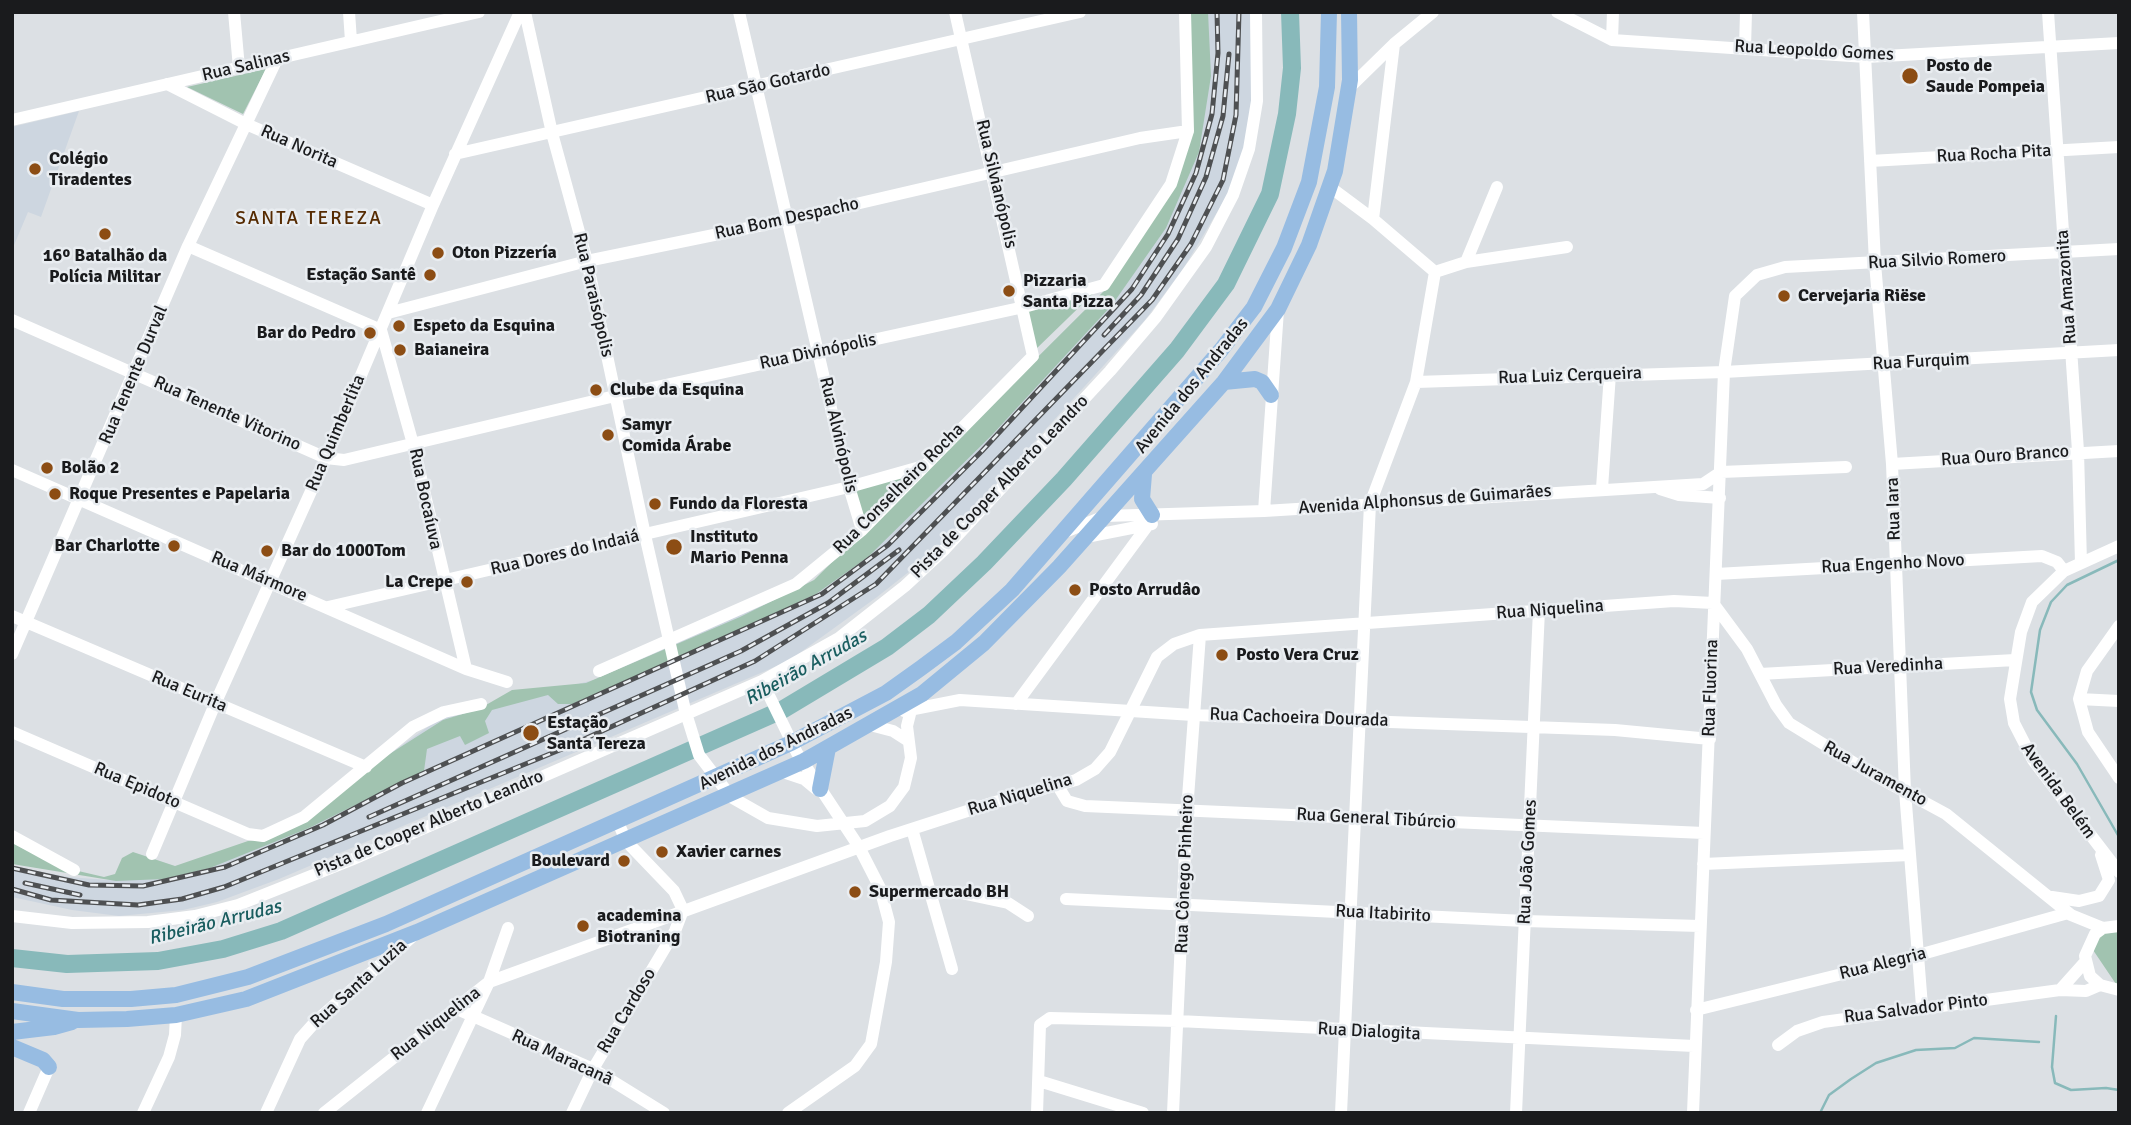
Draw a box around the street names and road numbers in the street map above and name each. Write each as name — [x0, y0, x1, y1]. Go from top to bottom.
street label: Rua Leopoldo Gomes — [1734, 36, 1894, 66]
street label: Rua Salinas — [200, 45, 292, 87]
street label: Rua São Gotardo — [704, 59, 832, 109]
street label: Rua Silvianópolis — [971, 118, 1021, 250]
street label: Rua Norita — [257, 120, 341, 174]
street label: Rua Rocha Pita — [1936, 140, 2052, 168]
street label: Rua Bom Despacho — [713, 193, 861, 245]
street label: Rua Amazonita — [2052, 229, 2082, 345]
street label: Rua Paraisópolis — [568, 231, 618, 359]
street label: Rua Silvio Romero — [1867, 246, 2007, 274]
street label: Rua Tenente Durval — [95, 302, 173, 448]
street label: Avenida dos Andradas — [1131, 314, 1253, 458]
street label: Rua Divinópolis — [758, 329, 878, 375]
street label: Rua Furquim — [1872, 349, 1970, 375]
street label: Rua Luiz Cerqueira — [1498, 363, 1642, 389]
street label: Rua Quimberlita — [302, 371, 370, 495]
street label: Rua Tenente Vitorino — [150, 372, 304, 456]
street label: Rua Alvinópolis — [814, 375, 862, 495]
street label: Pista de Cooper Alberto Leandro — [907, 391, 1093, 583]
street label: Rua Conselheiro Rocha — [829, 419, 969, 559]
street label: Rua Ouro Branco — [1940, 441, 2070, 471]
street label: Rua Bocaíuva — [404, 446, 446, 552]
street label: Rua Iara — [1882, 477, 1906, 541]
street label: Avenida Alphonsus de Guimarães — [1298, 480, 1552, 520]
street label: Rua Dores do Indaiá — [488, 525, 642, 581]
street label: Rua Mármore — [208, 547, 310, 607]
street label: Rua Engenho Novo — [1821, 549, 1965, 579]
street label: Rua Niquelina — [1495, 595, 1605, 625]
street label: Rua Fluorina — [1699, 639, 1723, 737]
street label: Rua Veredinha — [1832, 653, 1944, 681]
street label: Rua Eurita — [148, 666, 230, 718]
street label: Avenida dos Andradas — [696, 702, 856, 796]
street label: Rua Cachoeira Dourada — [1209, 704, 1389, 732]
street label: Rua Juramento — [1819, 737, 1931, 811]
street label: Avenida Belém — [2016, 739, 2100, 843]
street label: Rua Epidoto — [90, 758, 184, 814]
street label: Pista de Cooper Alberto Leandro — [311, 766, 547, 882]
street label: Rua Niquelina — [965, 769, 1075, 821]
street label: Rua Cônego Pinheiro — [1171, 794, 1199, 954]
street label: Rua João Gomes — [1514, 799, 1542, 925]
street label: Rua General Tibúrcio — [1296, 804, 1456, 834]
street label: Rua Itabirito — [1335, 901, 1431, 927]
street label: Rua Santa Luzia — [306, 935, 412, 1033]
street label: Rua Alegria — [1837, 943, 1929, 985]
street label: Rua Cardoso — [593, 964, 661, 1058]
street label: Rua Niquelina — [387, 982, 485, 1066]
street label: Rua Salvador Pinto — [1843, 989, 1989, 1029]
street label: Rua Dialogita — [1317, 1019, 1421, 1045]
street label: Rua Maracanã — [508, 1025, 616, 1091]

